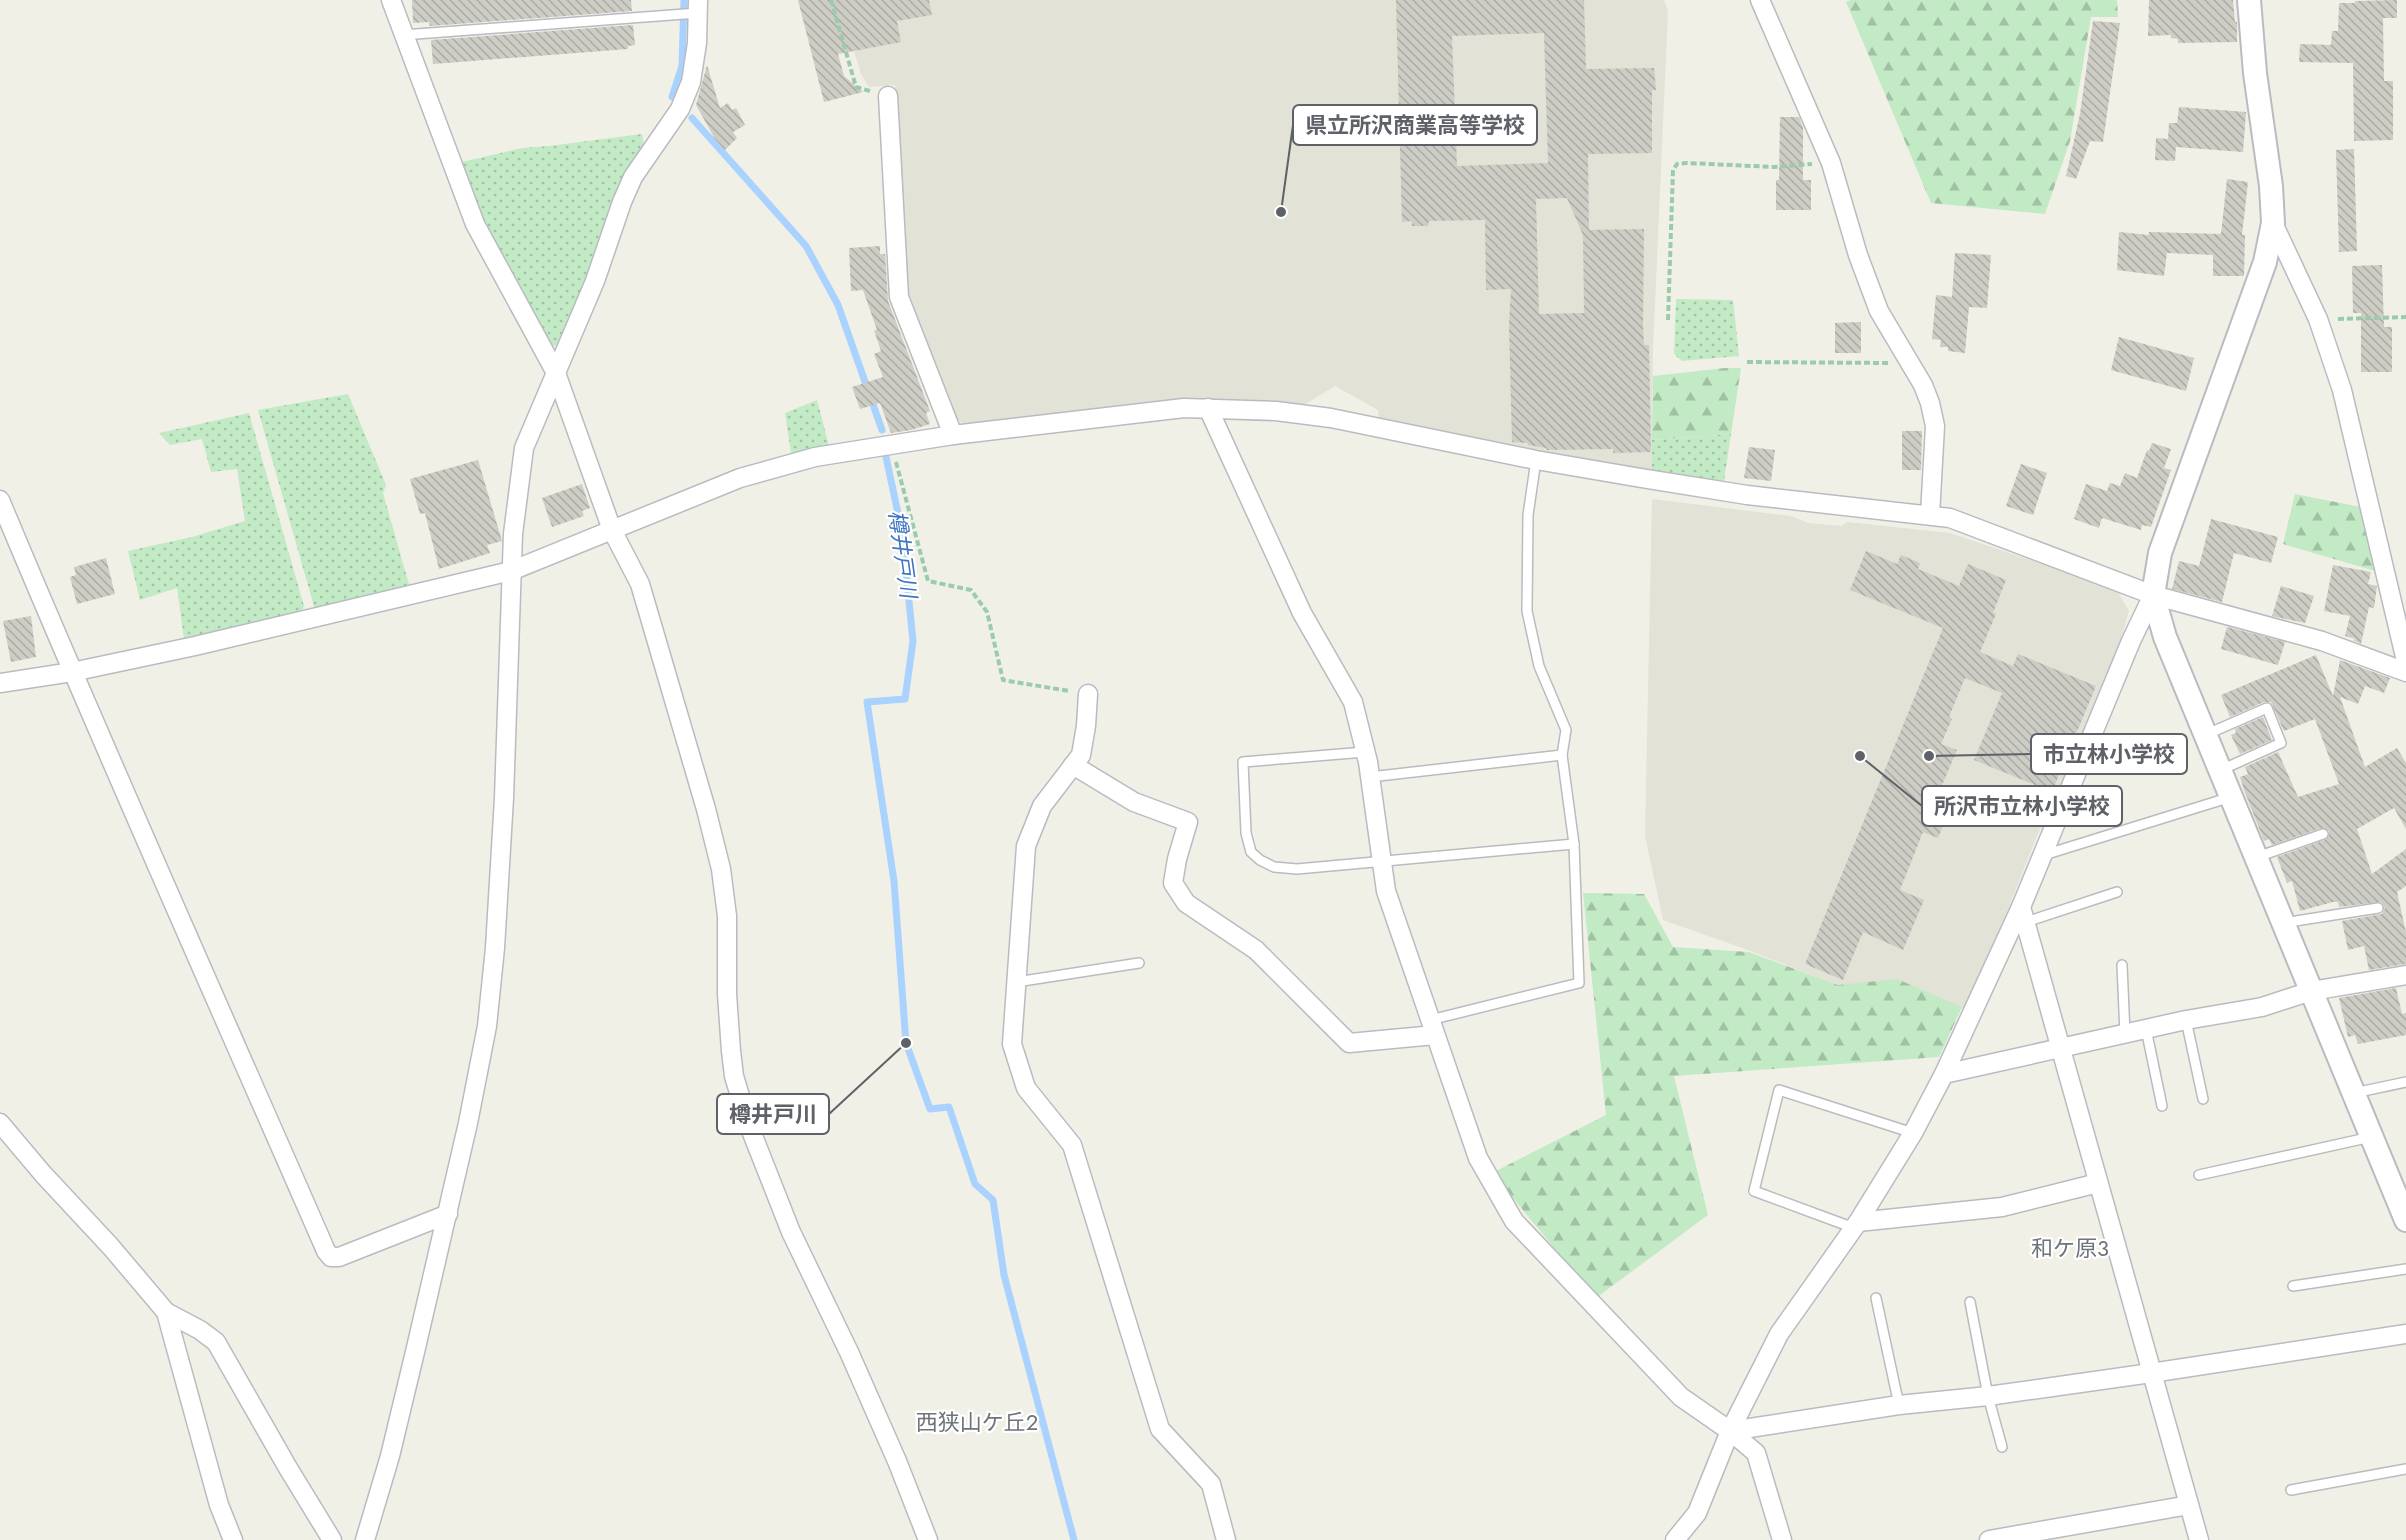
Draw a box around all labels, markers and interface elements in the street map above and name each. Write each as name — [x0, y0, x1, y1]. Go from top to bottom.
callout: 県立所沢商業高等学校 — [1293, 105, 1537, 145]
text: 県立所沢商業高等学校 — [1305, 109, 1525, 141]
water label: 樽井戸川 — [881, 508, 925, 602]
callout: 市立林小学校 — [2031, 734, 2187, 774]
text: 市立林小学校 — [2043, 738, 2175, 770]
callout: 所沢市立林小学校 — [1922, 786, 2122, 826]
text: 所沢市立林小学校 — [1934, 790, 2110, 822]
callout: 樽井戸川 — [717, 1094, 829, 1134]
text: 樽井戸川 — [729, 1098, 817, 1130]
district label: 和ケ原3 — [2031, 1232, 2109, 1264]
district label: 西狭山ケ丘2 — [916, 1406, 1038, 1438]

